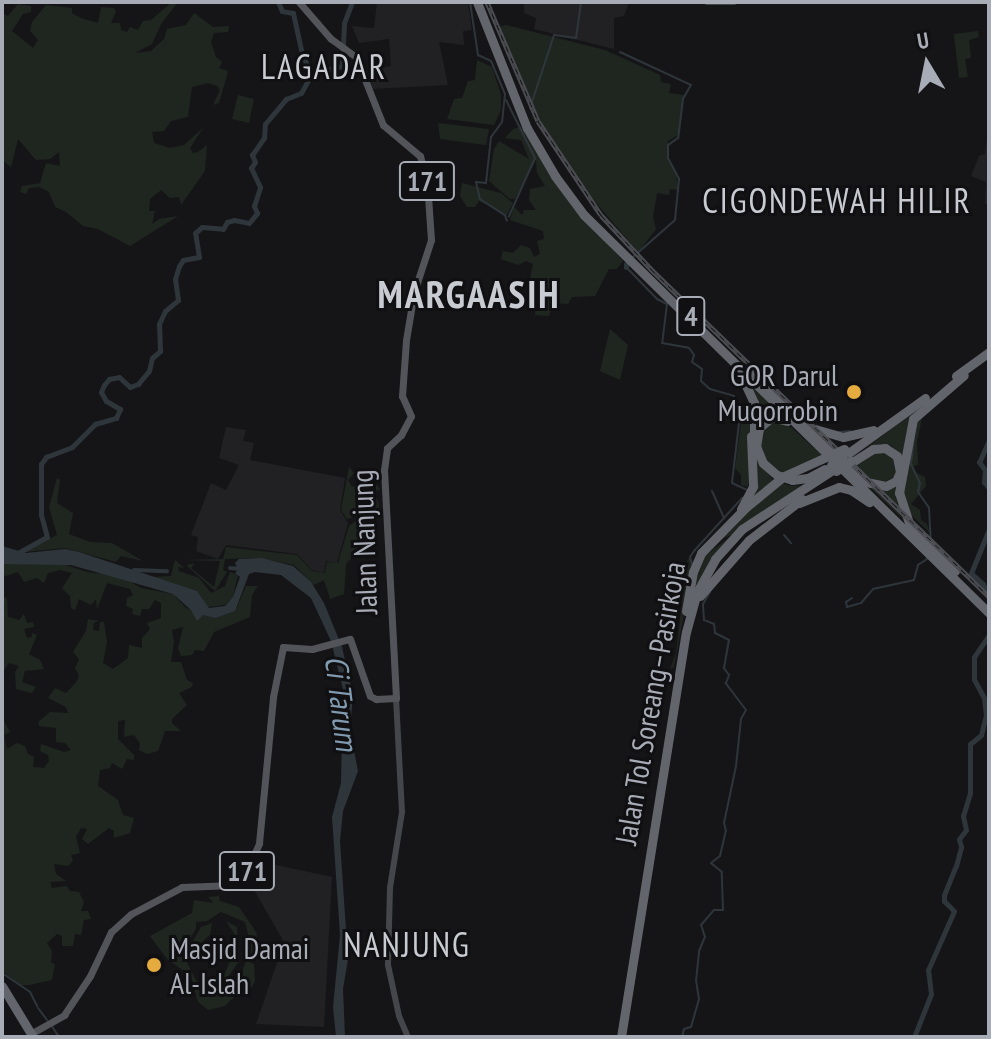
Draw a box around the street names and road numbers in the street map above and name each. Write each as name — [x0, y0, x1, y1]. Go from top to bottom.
road number: 171 — [397, 157, 457, 205]
road number: 4 — [675, 292, 707, 340]
street label: Jalan Nanjung — [343, 469, 385, 615]
street label: Jalan Tol Soreang–Pasirkoja — [607, 558, 693, 848]
road number: 171 — [217, 847, 277, 895]

